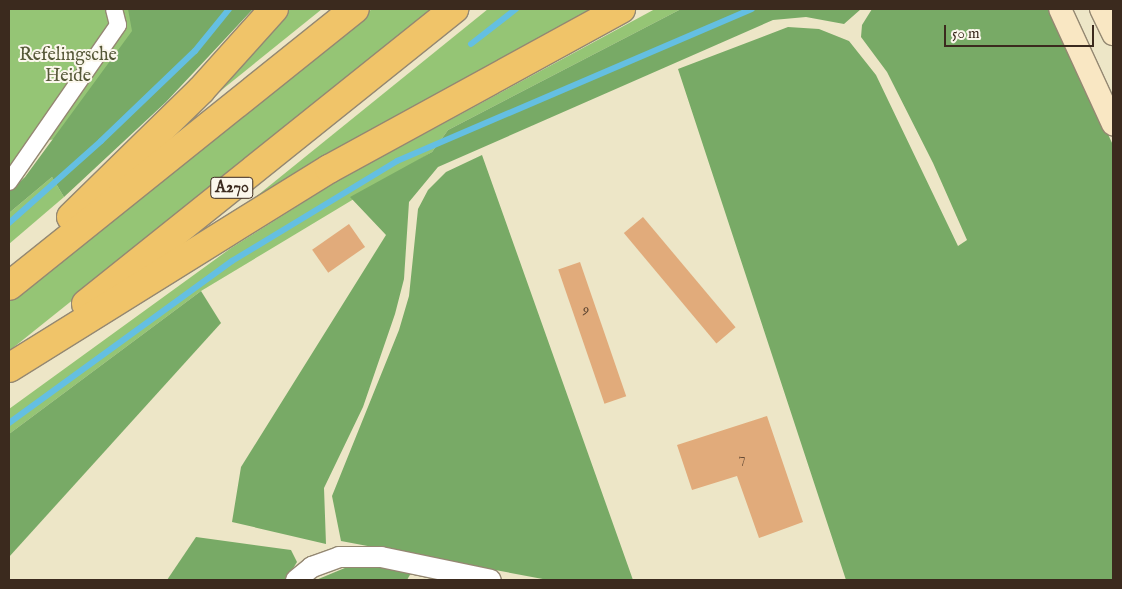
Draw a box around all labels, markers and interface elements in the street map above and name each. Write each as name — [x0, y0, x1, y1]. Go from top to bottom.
scale bar — [947, 15, 1097, 47]
text: 50 m — [952, 24, 980, 43]
park label: Refelingsche Heide — [19, 46, 117, 88]
road number: A270 — [210, 174, 254, 202]
house number: 9 — [583, 301, 589, 319]
house number: 7 — [738, 449, 746, 467]

